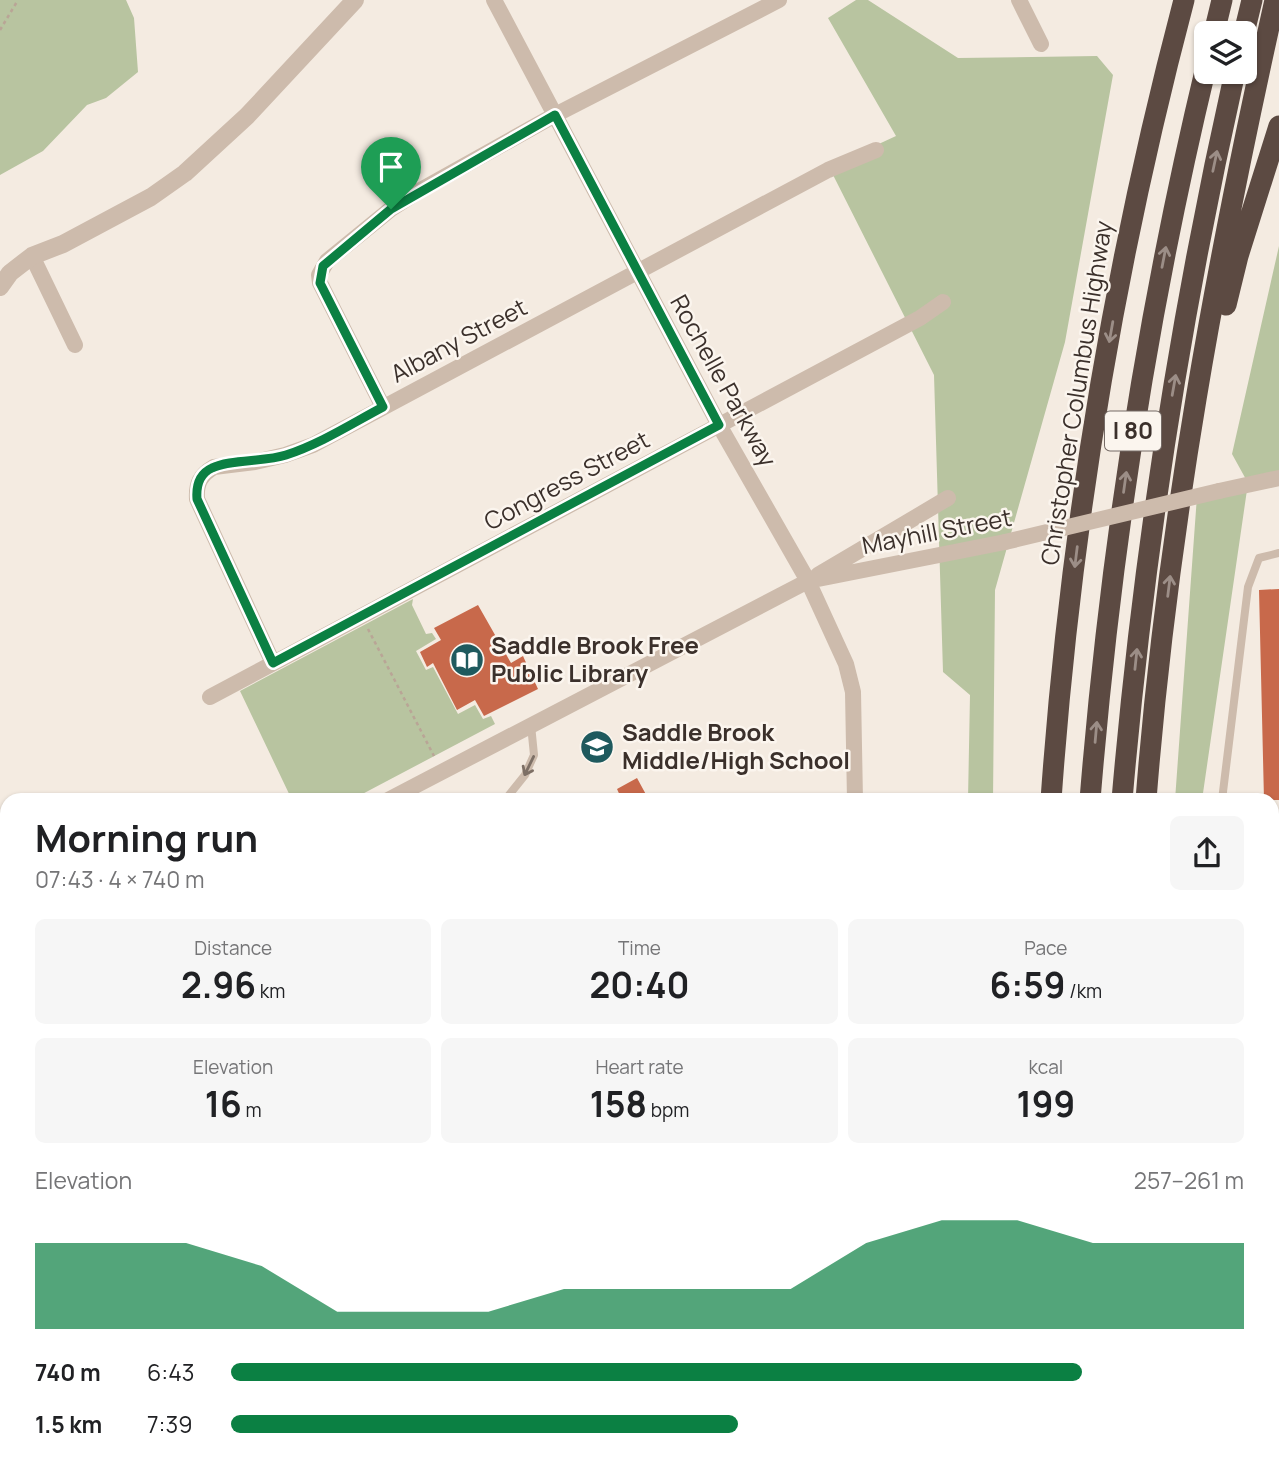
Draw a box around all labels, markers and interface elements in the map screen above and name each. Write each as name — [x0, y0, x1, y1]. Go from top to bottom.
map controls — [1194, 21, 1257, 84]
button: layers — [1194, 21, 1257, 84]
pin — [361, 137, 421, 209]
icon: arrive — [372, 148, 410, 186]
one-way arrow — [1209, 150, 1223, 173]
street label: Christopher Columbus Highway — [1032, 218, 1119, 567]
one-way arrow — [1158, 246, 1172, 269]
street label: Rochelle Parkway — [663, 288, 785, 472]
street label: Albany Street — [384, 290, 532, 389]
one-way arrow — [1104, 320, 1117, 343]
one-way arrow — [1168, 374, 1181, 397]
road number: I 80 — [1105, 412, 1161, 450]
street label: Congress Street — [478, 422, 655, 537]
one-way arrow — [1119, 471, 1132, 493]
street label: Mayhill Street — [859, 500, 1014, 561]
one-way arrow — [1069, 545, 1082, 568]
one-way arrow — [1163, 575, 1176, 598]
place label: Saddle Brook Free Public Library — [491, 628, 699, 689]
library icon: Saddle Brook Free Public Library — [448, 641, 486, 679]
one-way arrow — [1129, 648, 1142, 670]
place label: Saddle Brook Middle/High School — [622, 715, 850, 776]
one-way arrow — [1089, 721, 1102, 744]
school or university icon: Saddle Brook Middle/High School — [578, 728, 616, 766]
one-way arrow — [521, 755, 535, 776]
text: Morning run — [35, 811, 258, 863]
button: share — [1170, 816, 1244, 890]
text: 07:43 · 4 × 740 m — [35, 863, 204, 895]
text: Distance — [194, 935, 272, 961]
text: Time — [618, 935, 661, 961]
text: Pace — [1024, 935, 1067, 961]
text: 2.96 — [181, 961, 256, 1009]
text: 20:40 — [589, 961, 690, 1009]
text: 6:59 — [989, 961, 1065, 1009]
text: km — [256, 978, 285, 1004]
text: /km — [1065, 978, 1102, 1004]
text: Elevation — [193, 1054, 273, 1080]
text: Heart rate — [595, 1054, 684, 1080]
text: kcal — [1028, 1054, 1063, 1080]
text: 16 — [205, 1080, 242, 1128]
text: 158 — [590, 1080, 647, 1128]
text: 199 — [1016, 1080, 1075, 1128]
text: m — [242, 1097, 262, 1123]
text: bpm — [647, 1097, 689, 1123]
text: Elevation — [35, 1164, 132, 1196]
text: 257–261 m — [1134, 1164, 1244, 1196]
text: 740 m — [35, 1356, 101, 1388]
text: 6:43 — [147, 1356, 194, 1388]
text: 1.5 km — [35, 1408, 102, 1440]
text: 7:39 — [147, 1408, 192, 1440]

